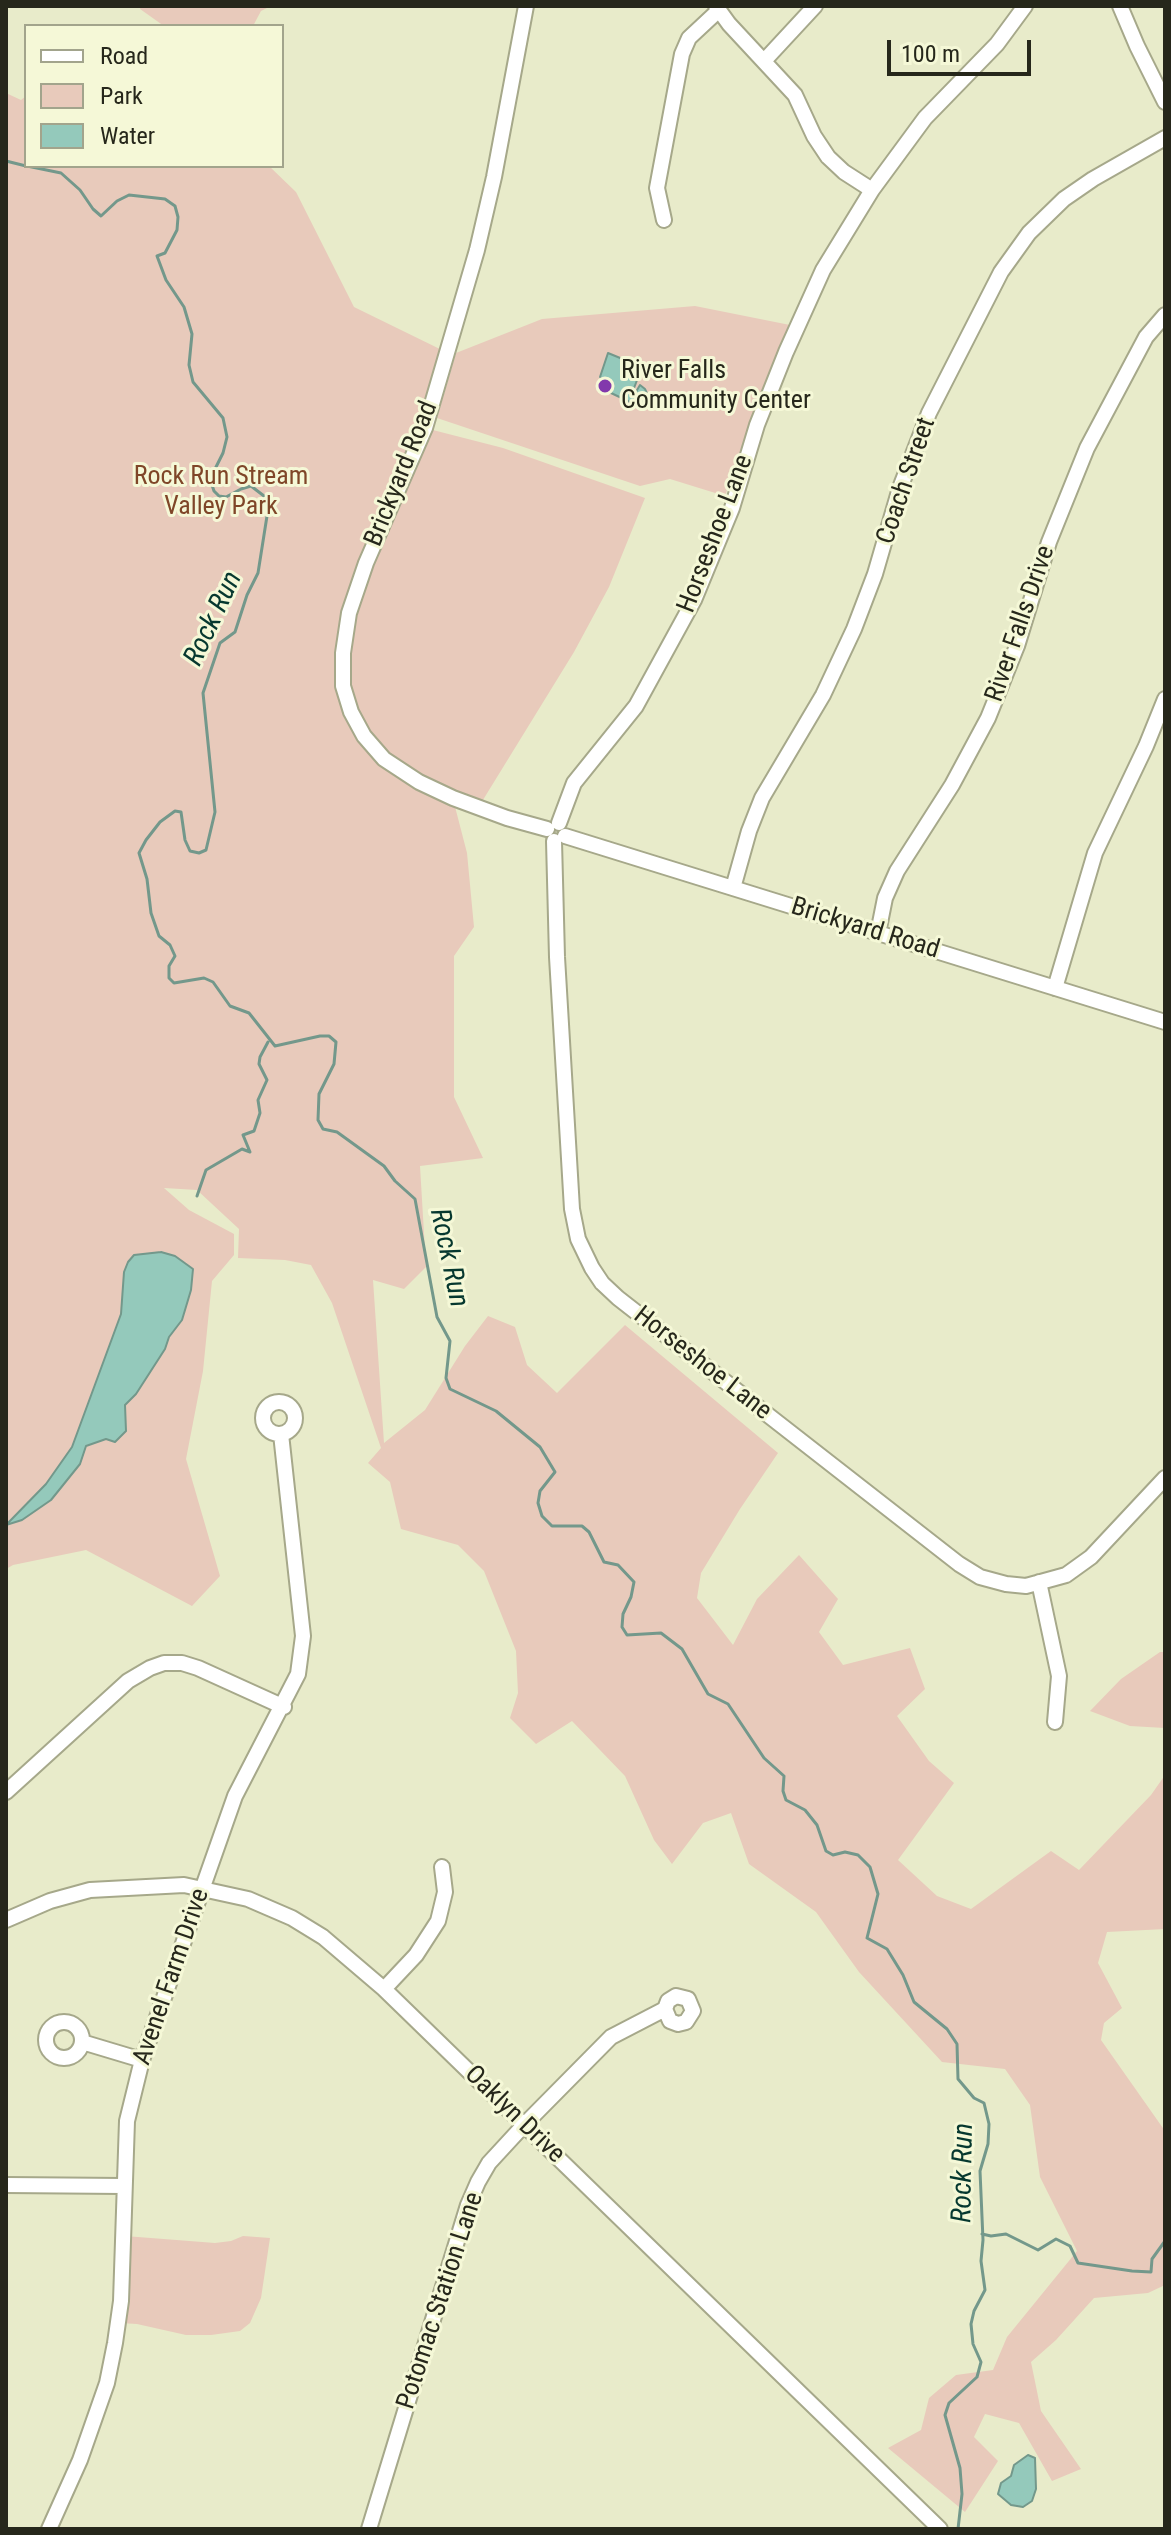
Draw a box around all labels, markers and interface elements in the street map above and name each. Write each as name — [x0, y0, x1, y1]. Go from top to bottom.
legend — [24, 24, 284, 168]
scale bar — [891, 24, 1035, 74]
text: 100 m — [901, 40, 960, 68]
text: Road — [100, 42, 148, 70]
text: Park — [100, 82, 143, 110]
text: Water — [100, 122, 155, 150]
place label: River Falls Community Center — [621, 355, 811, 416]
marker: River Falls Community Center — [596, 377, 614, 395]
street label: Brickyard Road — [359, 397, 445, 551]
street label: Coach Street — [871, 414, 943, 548]
street label: Horseshoe Lane — [672, 451, 760, 617]
park label: Rock Run Stream Valley Park — [134, 461, 308, 522]
street label: River Falls Drive — [980, 542, 1062, 706]
water label: Rock Run — [178, 567, 250, 671]
street label: Brickyard Road — [787, 892, 943, 966]
water label: Rock Run — [421, 1206, 475, 1310]
street label: Horseshoe Lane — [627, 1300, 777, 1428]
street label: Avenel Farm Drive — [127, 1885, 217, 2069]
street label: Oaklyn Drive — [457, 2060, 571, 2170]
water label: Rock Run — [946, 2123, 982, 2223]
street label: Potomac Station Lane — [391, 2189, 491, 2413]

